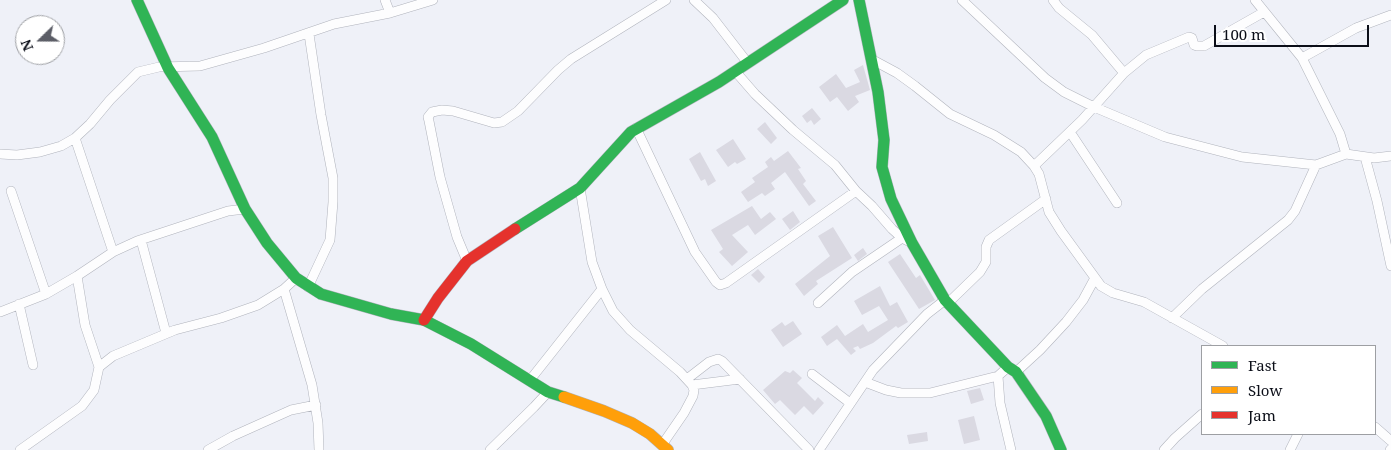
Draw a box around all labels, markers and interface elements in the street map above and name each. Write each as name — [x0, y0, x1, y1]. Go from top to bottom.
north arrow — [15, 15, 65, 65]
scale bar — [1216, 15, 1371, 47]
text: 100 m — [1222, 24, 1265, 44]
text: N — [16, 37, 37, 54]
legend — [1201, 345, 1376, 435]
text: Fast — [1248, 355, 1277, 375]
text: Slow — [1248, 380, 1282, 400]
text: Jam — [1248, 405, 1276, 425]

